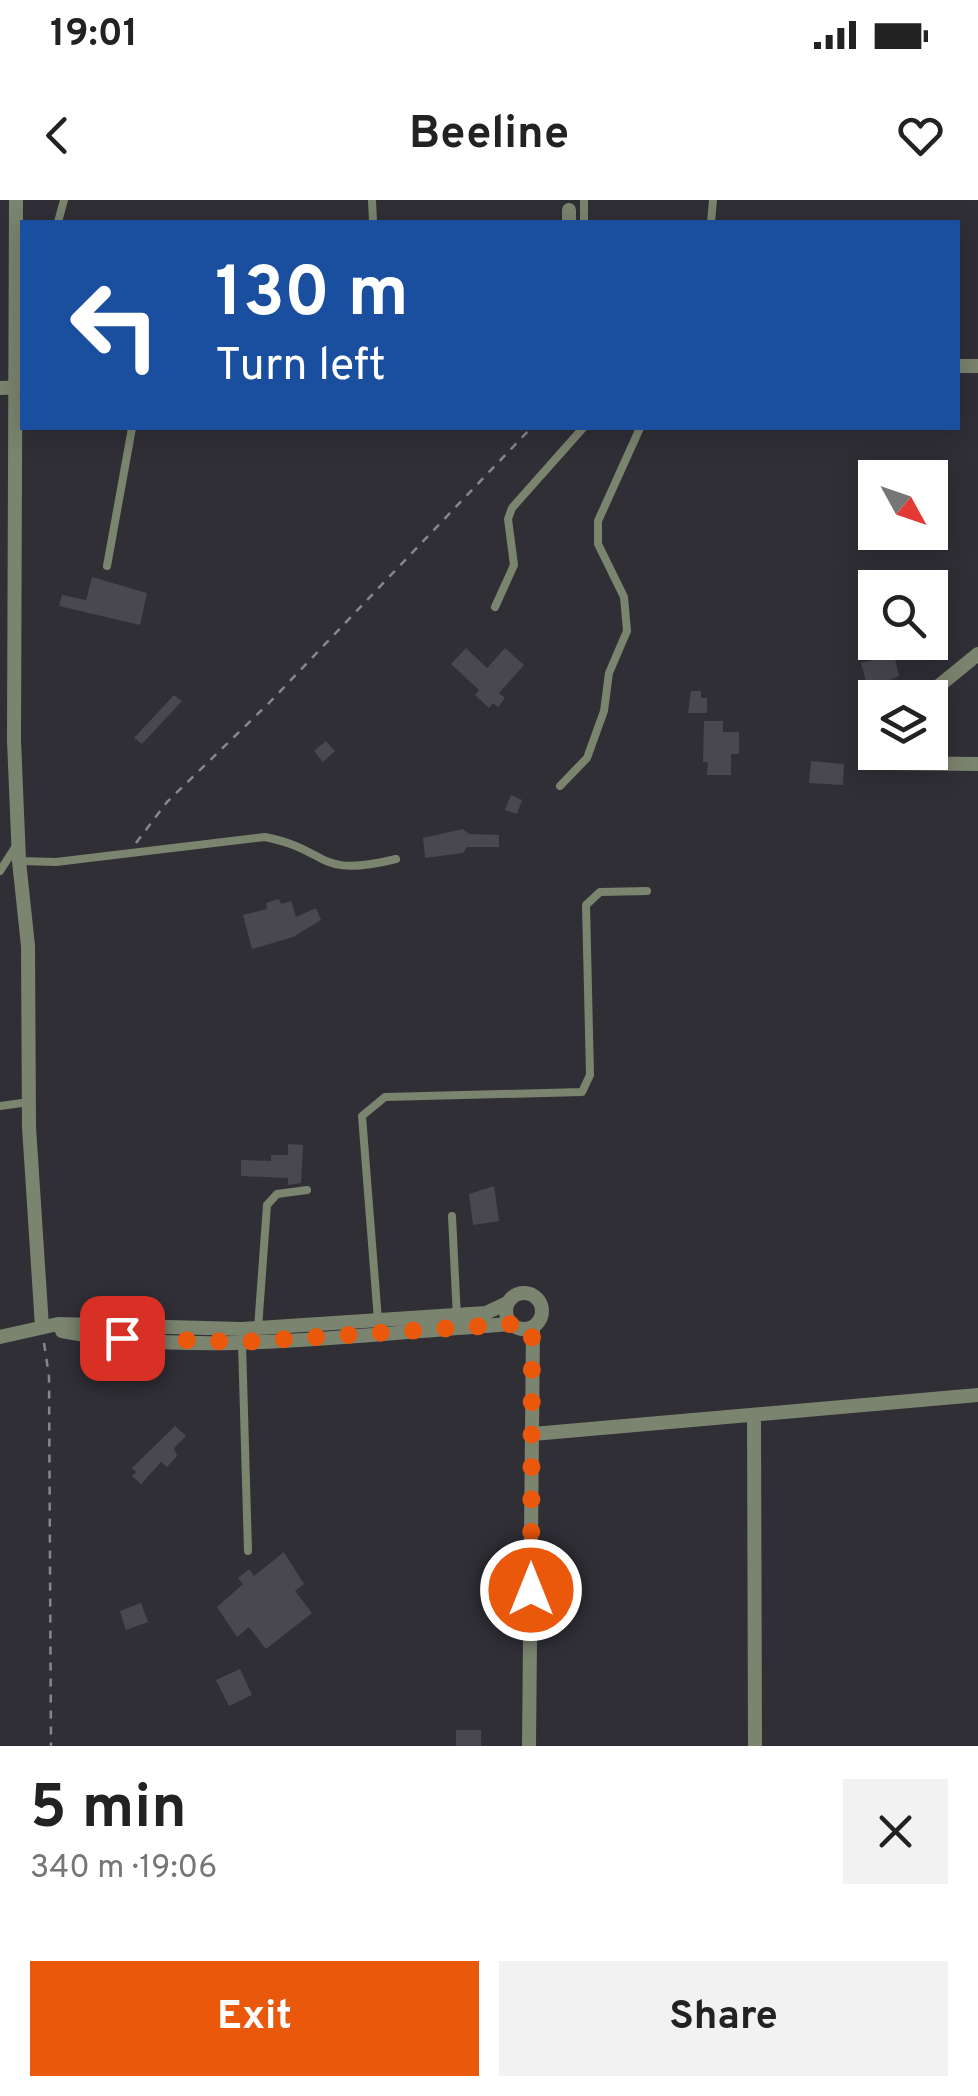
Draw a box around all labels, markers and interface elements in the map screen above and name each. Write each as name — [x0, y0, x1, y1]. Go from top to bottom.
text: 19:01 — [50, 11, 138, 60]
text: Beeline — [409, 107, 569, 164]
icon: back — [30, 108, 85, 163]
icon: heart — [893, 108, 948, 163]
text: 130 m — [215, 252, 409, 341]
icon: left — [50, 260, 180, 390]
text: Turn left — [215, 339, 386, 396]
north arrow — [858, 460, 948, 550]
map controls — [858, 460, 948, 770]
button: search — [858, 570, 948, 660]
button: layers — [858, 680, 948, 770]
pin — [80, 1296, 165, 1381]
icon: arrive — [95, 1311, 150, 1366]
position arrow — [479, 1538, 583, 1642]
text: 5 min — [30, 1773, 187, 1849]
button: close — [843, 1779, 948, 1884]
text: 340 m · 19:06 — [30, 1849, 217, 1889]
button: Exit — [30, 1961, 479, 2076]
button: Share — [499, 1961, 948, 2076]

